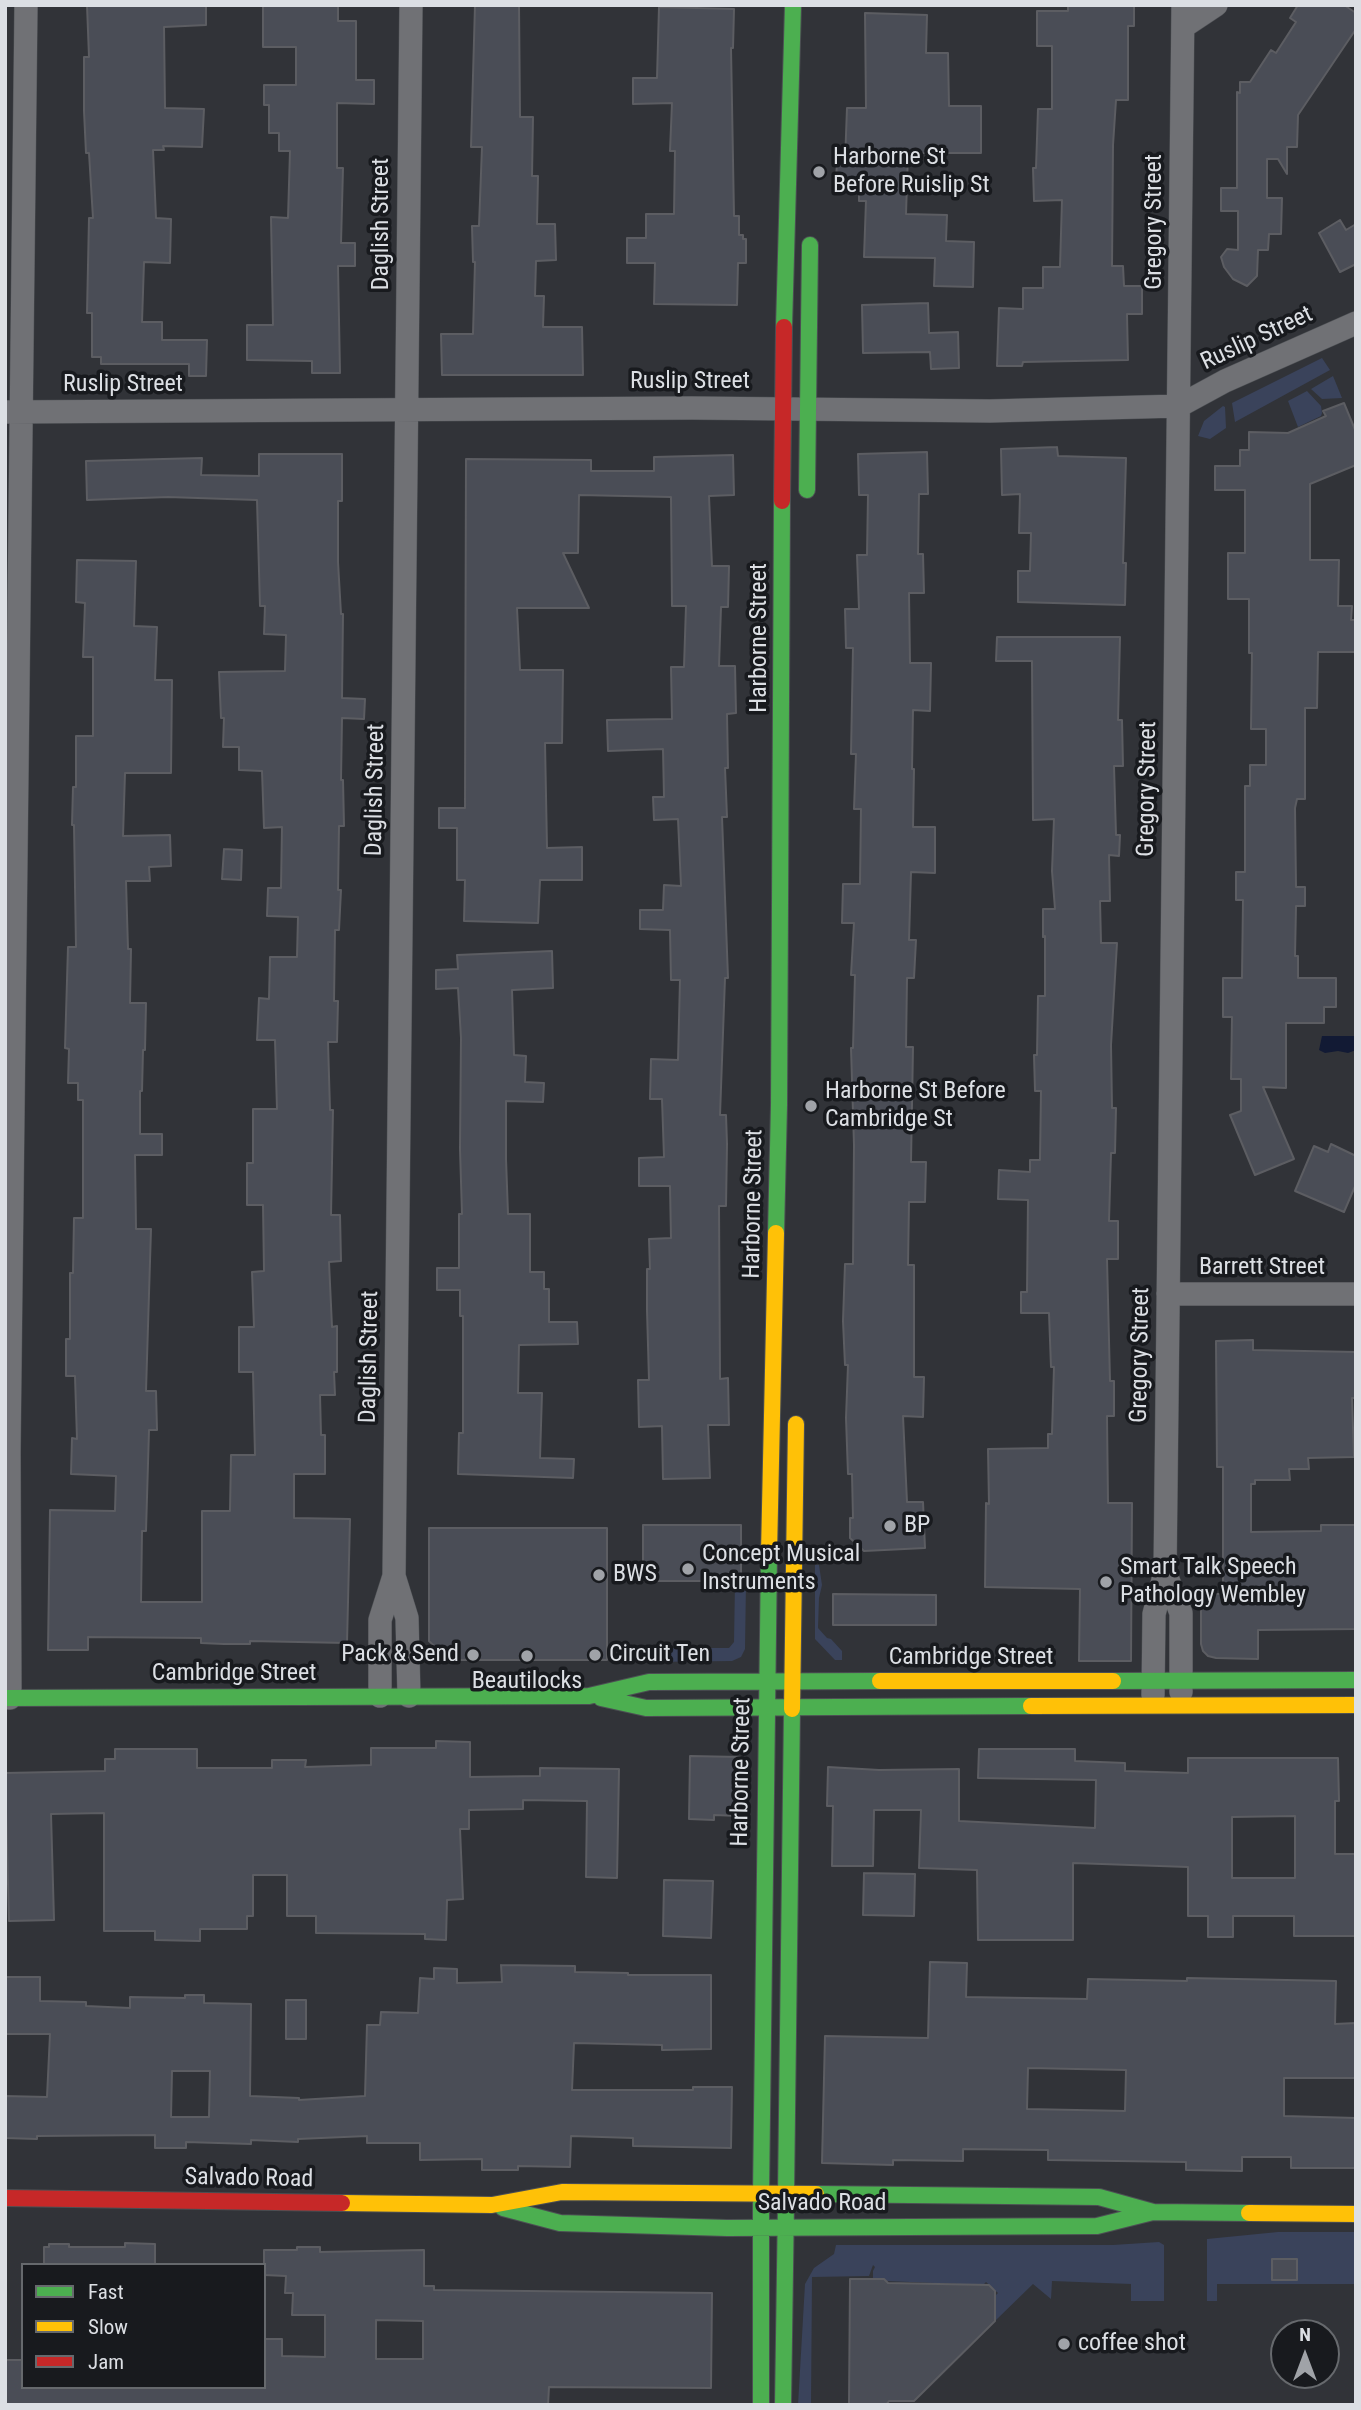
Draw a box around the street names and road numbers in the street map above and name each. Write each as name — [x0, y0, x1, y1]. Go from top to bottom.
street label: Gregory Street — [1141, 154, 1169, 290]
street label: Daglish Street — [368, 158, 396, 290]
street label: Ruslip Street — [1197, 301, 1317, 377]
street label: Ruslip Street — [630, 368, 750, 396]
street label: Ruslip Street — [63, 371, 183, 399]
street label: Harborne Street — [746, 563, 774, 713]
street label: Gregory Street — [1132, 721, 1164, 857]
street label: Daglish Street — [360, 724, 392, 856]
street label: Harborne Street — [738, 1129, 770, 1279]
street label: Barrett Street — [1199, 1254, 1325, 1282]
street label: Gregory Street — [1125, 1287, 1157, 1423]
street label: Daglish Street — [354, 1291, 386, 1423]
street label: Cambridge Street — [889, 1644, 1053, 1672]
street label: Cambridge Street — [152, 1660, 316, 1688]
street label: Harborne Street — [726, 1697, 758, 1847]
street label: Salvado Road — [184, 2163, 314, 2195]
street label: Salvado Road — [758, 2190, 886, 2218]

